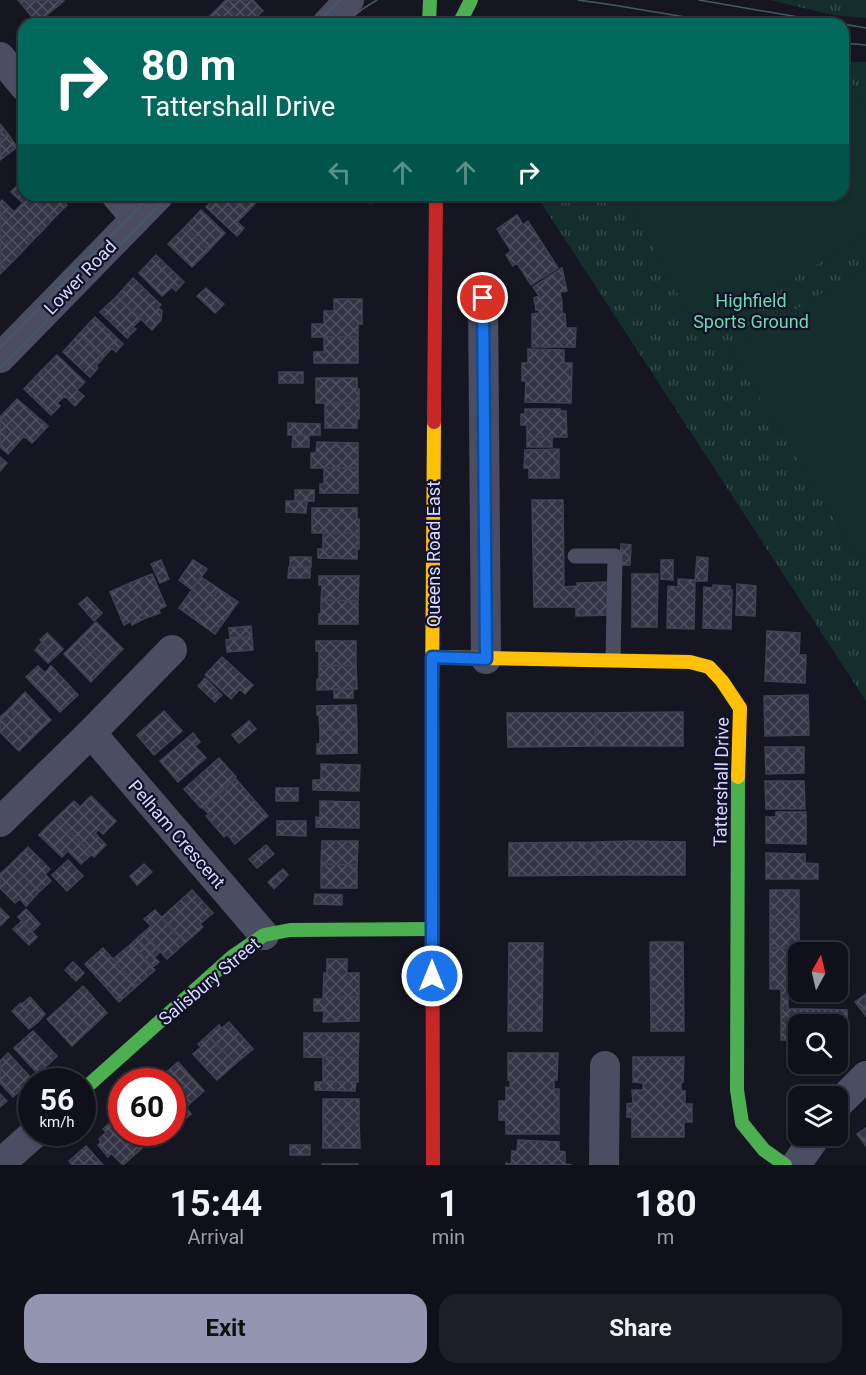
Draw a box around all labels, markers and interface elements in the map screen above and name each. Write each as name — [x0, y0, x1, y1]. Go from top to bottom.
text: 80 m — [141, 41, 236, 90]
icon: right — [42, 42, 120, 120]
text: Tattershall Drive — [141, 91, 335, 123]
icon: left — [323, 156, 356, 189]
icon: ahead — [386, 156, 419, 189]
icon: ahead — [449, 156, 482, 189]
icon: right — [512, 156, 545, 189]
street label: Lower Road — [39, 236, 121, 318]
pin — [457, 272, 508, 323]
icon: arrive — [466, 281, 499, 314]
park label: Highfield Sports Ground — [693, 290, 809, 332]
street label: Queens Road East — [423, 481, 444, 627]
street label: Tattershall Drive — [709, 717, 733, 847]
street label: Pelham Crescent — [124, 776, 230, 892]
street label: Salisbury Street — [154, 933, 264, 1029]
north arrow — [788, 942, 848, 1002]
map controls — [788, 942, 848, 1146]
position arrow — [400, 944, 464, 1008]
button: search — [788, 1014, 848, 1074]
speed limit sign: 60 — [108, 1068, 186, 1146]
text: 56 — [40, 1082, 74, 1117]
button: layers — [788, 1086, 848, 1146]
text: km/h — [39, 1113, 75, 1131]
text: 15:44 — [169, 1183, 262, 1225]
text: 1 — [438, 1183, 459, 1225]
text: 180 — [635, 1183, 697, 1225]
text: Arrival — [187, 1225, 244, 1249]
text: min — [432, 1225, 465, 1249]
text: m — [657, 1225, 674, 1249]
button: Exit — [24, 1294, 427, 1363]
button: Share — [439, 1294, 842, 1363]

